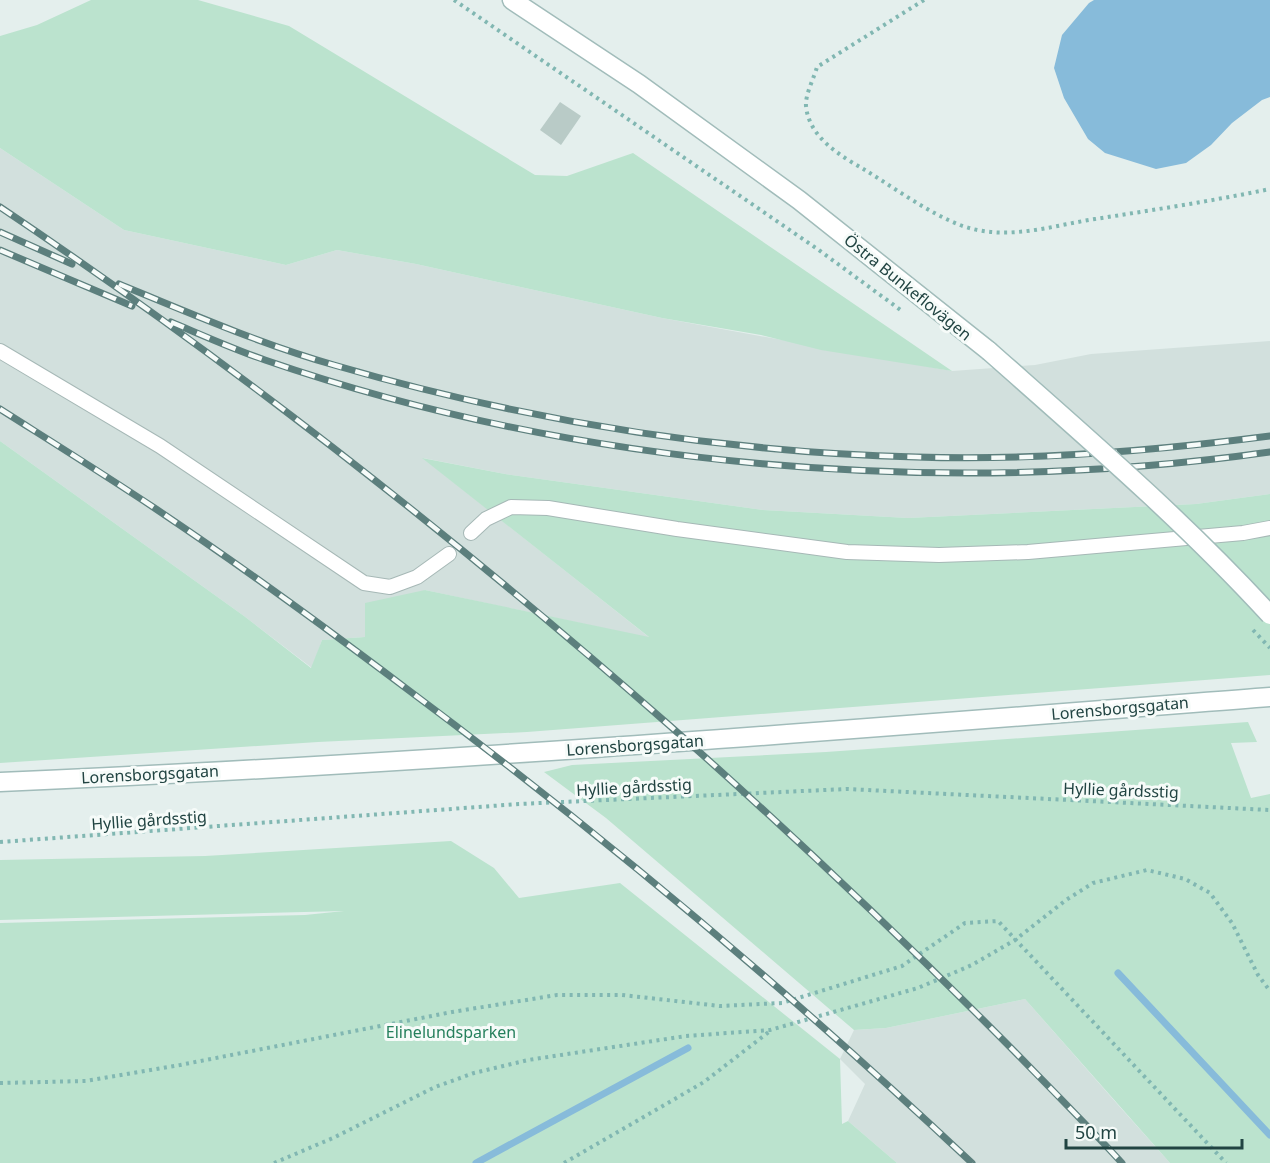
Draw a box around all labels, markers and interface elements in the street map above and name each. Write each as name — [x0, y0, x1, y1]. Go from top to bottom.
street label: Östra Bunkeflovägen — [840, 229, 976, 345]
street label: Lorensborgsgatan — [1050, 691, 1190, 725]
street label: Lorensborgsgatan — [565, 729, 705, 761]
street label: Lorensborgsgatan — [81, 759, 219, 789]
street label: Hyllie gårdsstig — [576, 773, 692, 801]
street label: Hyllie gårdsstig — [1063, 777, 1179, 803]
street label: Hyllie gårdsstig — [91, 805, 207, 835]
park label: Elinelundsparken — [386, 1021, 516, 1043]
scale bar — [1066, 1112, 1242, 1150]
text: 50 m — [1075, 1120, 1117, 1144]

